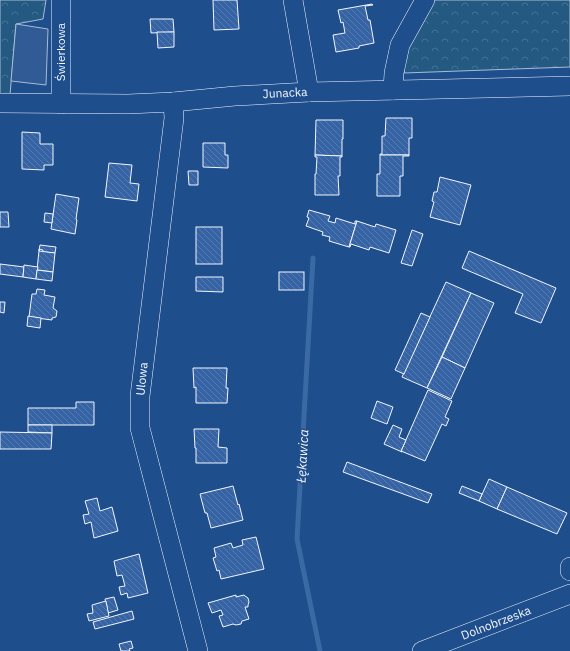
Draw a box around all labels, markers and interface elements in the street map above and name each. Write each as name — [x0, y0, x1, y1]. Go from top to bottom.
street label: Świerkowa — [53, 22, 68, 81]
street label: Junacka — [262, 84, 308, 101]
street label: Ulowa — [132, 361, 151, 396]
water label: Łękawica — [293, 429, 312, 484]
street label: Dolnobrzeska — [459, 602, 533, 643]

